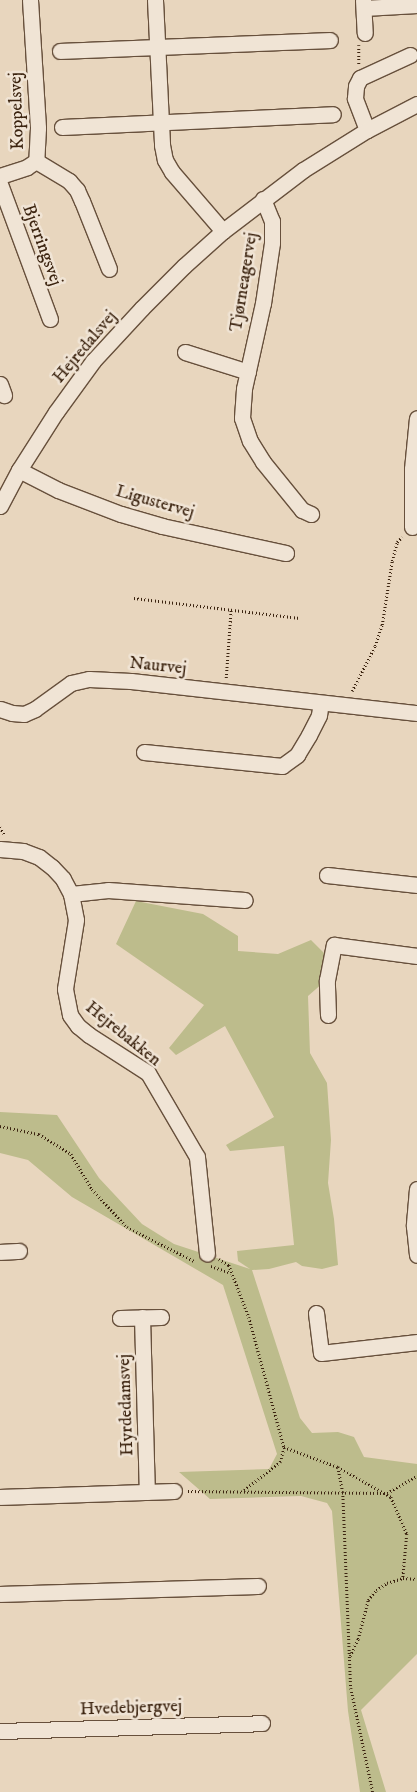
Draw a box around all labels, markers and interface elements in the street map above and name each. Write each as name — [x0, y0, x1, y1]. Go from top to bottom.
street label: Koppelsvej — [5, 72, 29, 150]
street label: Bjerringsvej — [17, 201, 67, 289]
street label: Tjørneagervej — [225, 231, 263, 333]
street label: Hejredalsvej — [48, 306, 122, 388]
street label: Ligustervej — [113, 480, 197, 524]
street label: Naurvej — [128, 652, 188, 680]
street label: Hejrebakken — [81, 997, 165, 1071]
street label: Hyrdedamsvej — [113, 1354, 139, 1456]
street label: Hvedebjergvej — [79, 1695, 183, 1721]

